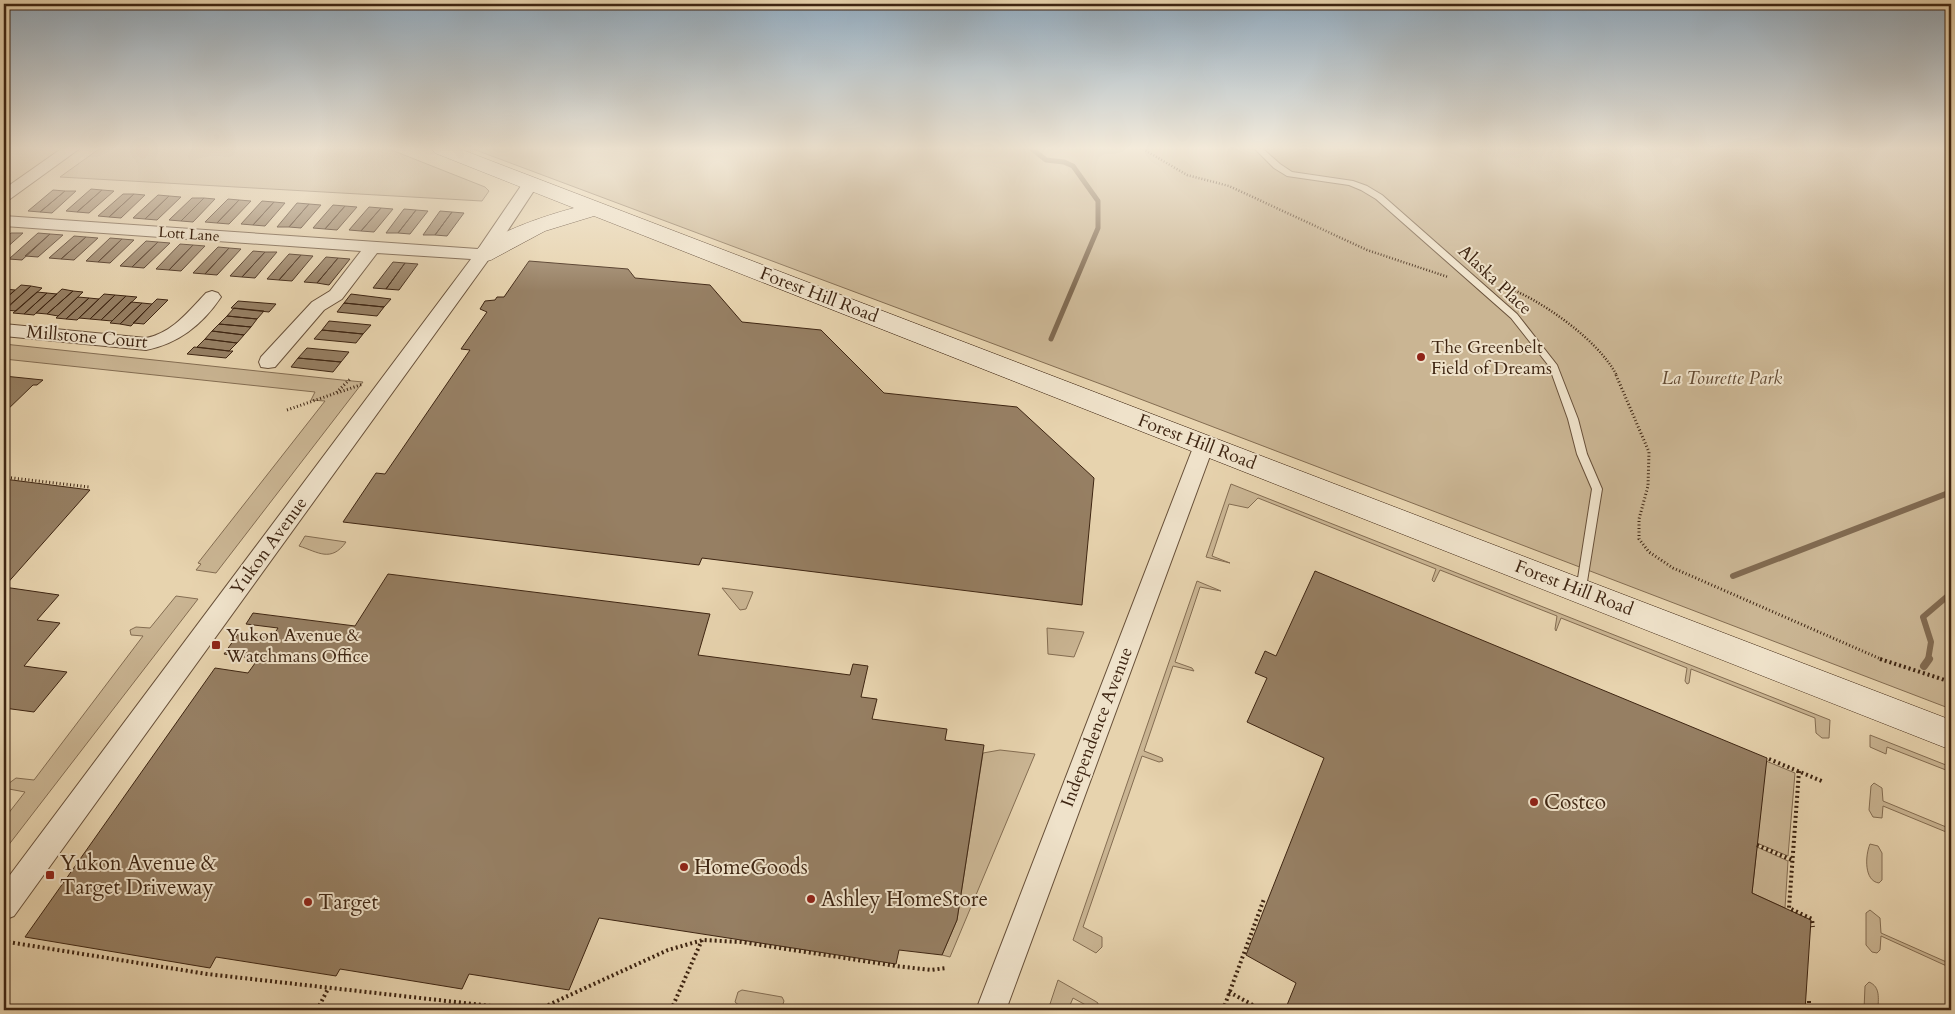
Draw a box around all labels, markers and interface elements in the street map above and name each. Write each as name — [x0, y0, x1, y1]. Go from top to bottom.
street label: Lott Lane — [158, 222, 221, 246]
street label: Alaska Place — [1453, 239, 1537, 321]
street label: Forest Hill Road — [756, 261, 882, 329]
street label: Millstone Court — [25, 319, 149, 355]
place label: The Greenbelt Field of Dreams — [1431, 335, 1552, 381]
marker: The Greenbelt Field of Dreams — [1415, 351, 1427, 363]
park label: La Tourette Park — [1662, 366, 1782, 391]
street label: Forest Hill Road — [1134, 408, 1260, 476]
street label: Yukon Avenue — [225, 492, 313, 600]
street label: Forest Hill Road — [1511, 554, 1637, 622]
place label: Yukon Avenue & Watchmans Office — [225, 623, 369, 669]
marker: Yukon Avenue & Watchmans Office — [210, 639, 222, 651]
street label: Independence Avenue — [1055, 643, 1139, 811]
place label: Costco — [1544, 788, 1606, 817]
marker: Costco — [1528, 796, 1540, 808]
place label: Yukon Avenue & Target Driveway — [60, 849, 217, 902]
place label: HomeGoods — [694, 853, 808, 882]
marker: HomeGoods — [678, 861, 690, 873]
marker: Yukon Avenue & Target Driveway — [44, 869, 56, 881]
place label: Ashley HomeStore — [821, 885, 988, 914]
place label: Target — [318, 888, 378, 917]
marker: Ashley HomeStore — [805, 893, 817, 905]
marker: Target — [302, 896, 314, 908]

